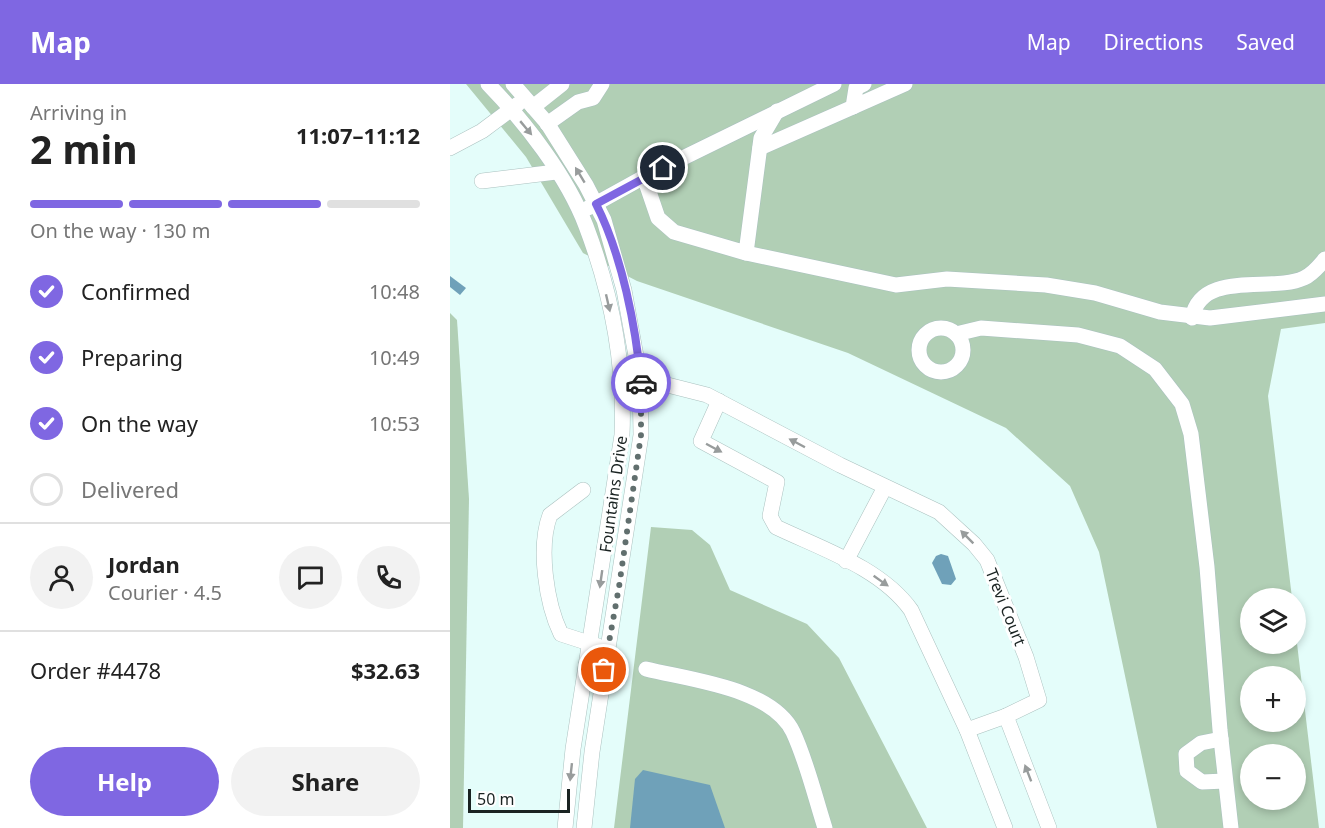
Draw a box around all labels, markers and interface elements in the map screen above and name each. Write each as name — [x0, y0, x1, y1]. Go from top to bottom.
text: Map — [30, 23, 91, 61]
text: Map — [1027, 28, 1071, 56]
text: Directions — [1104, 28, 1203, 56]
text: Saved — [1236, 28, 1295, 56]
text: Arriving in — [30, 99, 127, 126]
text: 11:07–11:12 — [296, 120, 420, 150]
one-way arrow — [520, 120, 533, 136]
text: 2 min — [30, 122, 137, 175]
pin — [637, 142, 688, 193]
icon: home — [646, 151, 679, 184]
one-way arrow — [574, 167, 585, 183]
text: On the way · 130 m — [30, 217, 210, 244]
icon: check — [30, 275, 63, 308]
text: Confirmed — [81, 276, 191, 306]
text: 10:48 — [369, 278, 420, 305]
one-way arrow — [604, 294, 614, 312]
icon: check — [30, 341, 63, 374]
text: Preparing — [81, 342, 183, 372]
text: 10:49 — [369, 344, 420, 371]
courier — [611, 353, 671, 413]
icon: car — [625, 367, 658, 400]
icon: check — [30, 407, 63, 440]
text: On the way — [81, 408, 198, 438]
text: 10:53 — [369, 410, 420, 437]
street label: Fountains Drive — [594, 434, 632, 554]
one-way arrow — [788, 438, 805, 448]
one-way arrow — [706, 443, 723, 453]
text: Delivered — [81, 474, 179, 504]
one-way arrow — [960, 530, 974, 544]
button: person — [30, 546, 93, 609]
button: chat — [279, 546, 342, 609]
button: phone — [357, 546, 420, 609]
text: Jordan — [108, 549, 180, 579]
street label: Trevi Court — [981, 565, 1032, 649]
one-way arrow — [597, 570, 606, 589]
one-way arrow — [873, 575, 889, 587]
text: Courier · 4.5 — [108, 579, 222, 606]
map controls — [1240, 588, 1306, 810]
button: layers — [1240, 588, 1306, 654]
pin — [578, 644, 629, 695]
icon: bag — [587, 653, 620, 686]
text: Order #4478 — [30, 655, 161, 685]
text: $32.63 — [351, 655, 420, 685]
button: + — [1240, 666, 1306, 732]
button: − — [1240, 744, 1306, 810]
button: Help — [30, 747, 219, 816]
button: Share — [231, 747, 420, 816]
one-way arrow — [566, 762, 576, 781]
one-way arrow — [1023, 764, 1033, 782]
scale bar — [468, 786, 570, 814]
text: 50 m — [477, 788, 514, 810]

